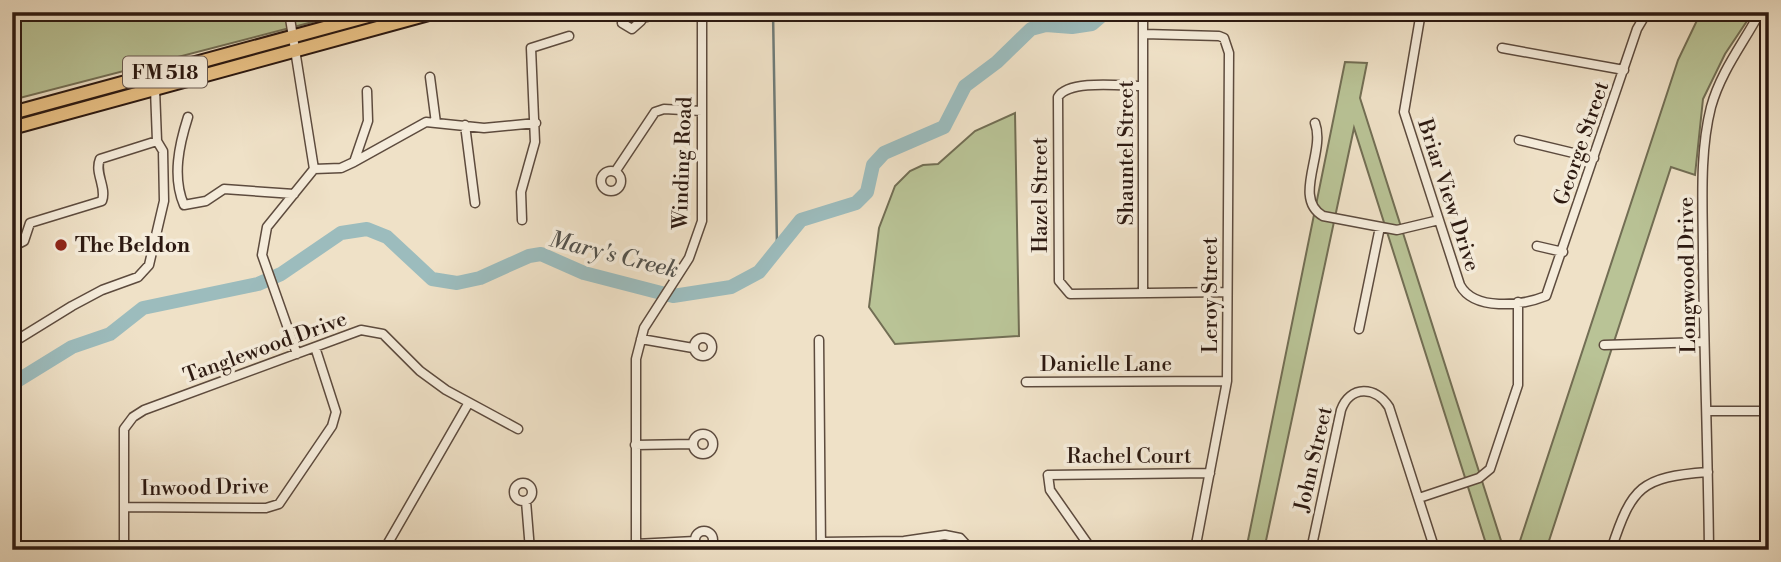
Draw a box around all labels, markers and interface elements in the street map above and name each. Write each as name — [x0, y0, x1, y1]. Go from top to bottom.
road number: FM 518 — [123, 57, 207, 88]
street label: George Street — [1549, 77, 1615, 209]
street label: Shauntel Street — [1114, 80, 1140, 226]
street label: Winding Road — [668, 96, 698, 231]
street label: Briar View Drive — [1411, 115, 1485, 275]
street label: Hazel Street — [1028, 137, 1054, 253]
street label: Longwood Drive — [1674, 196, 1702, 354]
water label: Mary's Creek — [546, 225, 681, 285]
place label: The Beldon — [75, 233, 190, 259]
street label: Leroy Street — [1198, 236, 1224, 353]
marker: The Beldon — [53, 237, 69, 253]
street label: Tanglewood Drive — [180, 306, 351, 390]
street label: Danielle Lane — [1040, 352, 1172, 378]
street label: John Street — [1289, 404, 1339, 515]
street label: Rachel Court — [1066, 444, 1192, 470]
street label: Inwood Drive — [141, 474, 269, 502]

